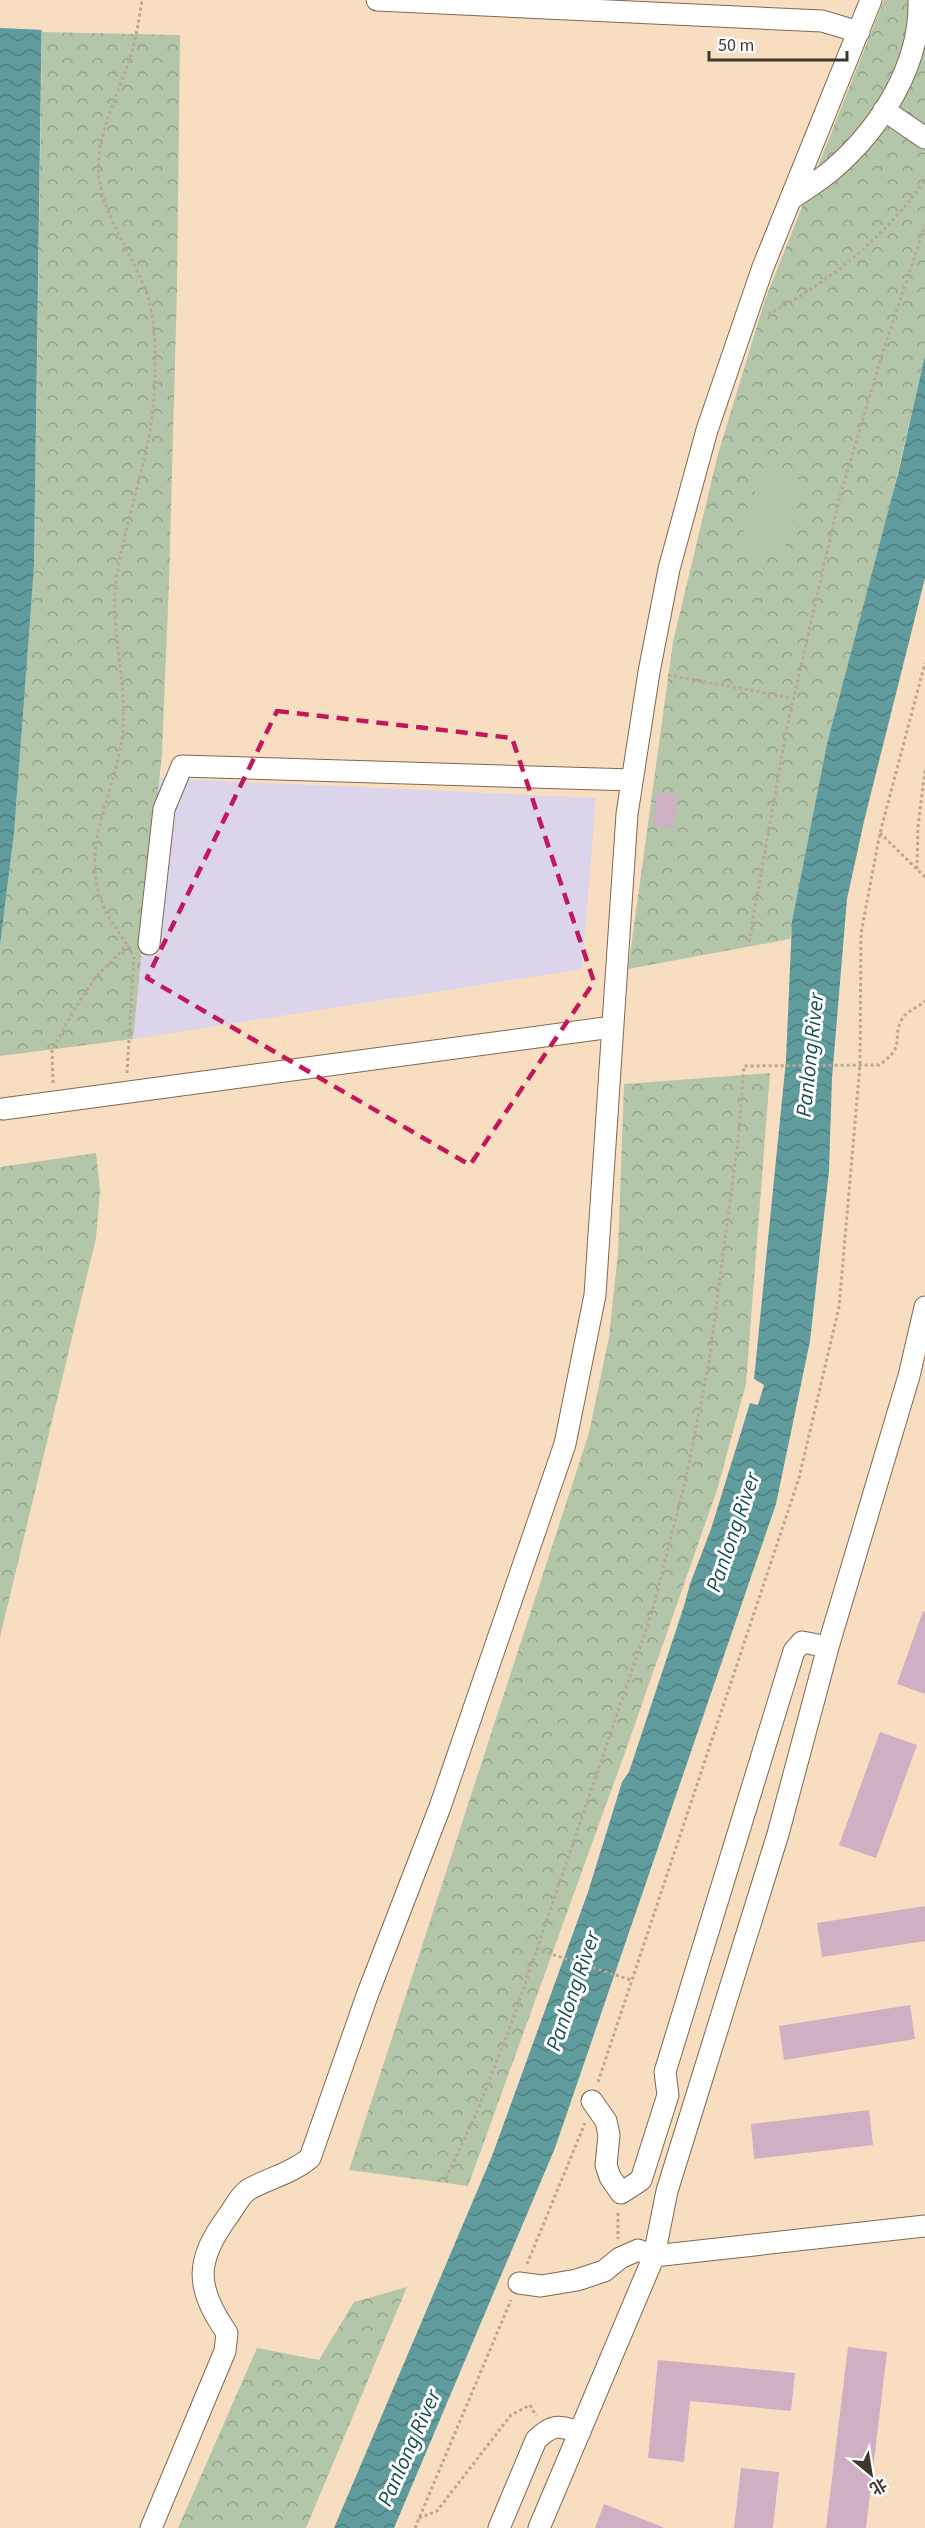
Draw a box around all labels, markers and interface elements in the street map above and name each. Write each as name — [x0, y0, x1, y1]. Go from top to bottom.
scale bar — [709, 24, 847, 62]
text: 50 m — [718, 33, 754, 58]
water label: Panlong River — [788, 990, 833, 1119]
water label: Panlong River — [698, 1466, 769, 1596]
water label: Panlong River — [538, 1925, 609, 2055]
water label: Panlong River — [369, 2383, 450, 2511]
north arrow — [841, 2444, 901, 2504]
text: 北 — [866, 2473, 890, 2500]

